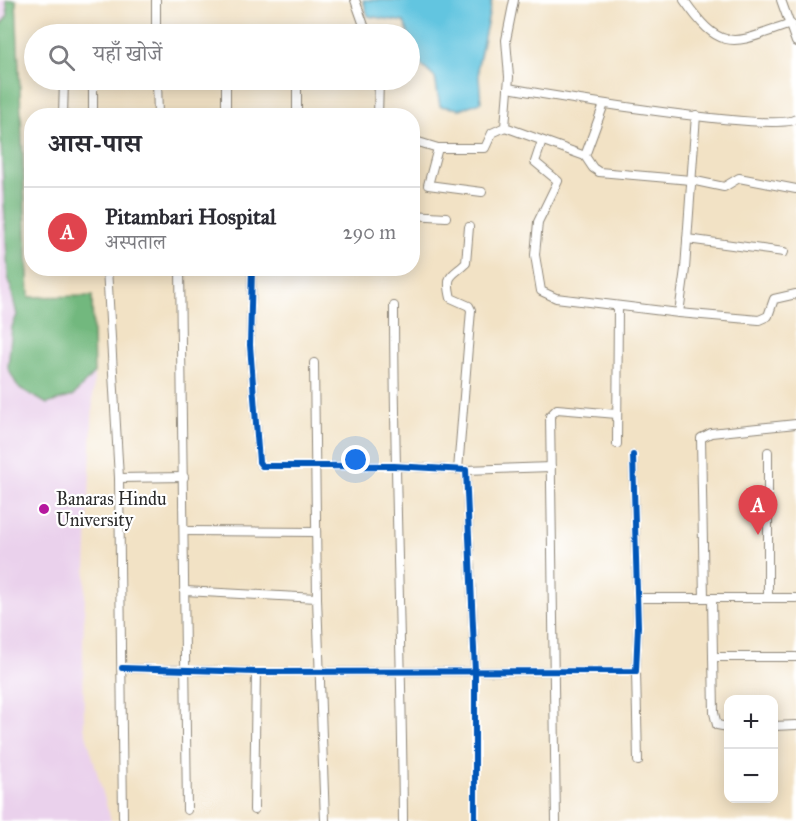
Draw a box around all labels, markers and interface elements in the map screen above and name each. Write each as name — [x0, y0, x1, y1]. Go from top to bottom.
search box — [24, 24, 420, 90]
text: यहाँ खोजें — [93, 40, 162, 67]
icon: search — [45, 41, 78, 74]
text: आस-पास — [48, 127, 141, 159]
text: Pitambari Hospital — [105, 203, 276, 230]
text: A — [61, 220, 74, 244]
text: 290 m — [343, 220, 396, 244]
text: अस्पताल — [105, 230, 166, 254]
your location — [341, 445, 370, 474]
pin: A — [738, 486, 777, 535]
place label: Banaras Hindu University — [56, 488, 167, 531]
marker: Banaras Hindu University — [37, 502, 51, 516]
map controls — [724, 695, 778, 803]
button: + — [724, 695, 778, 749]
button: − — [724, 749, 778, 803]

